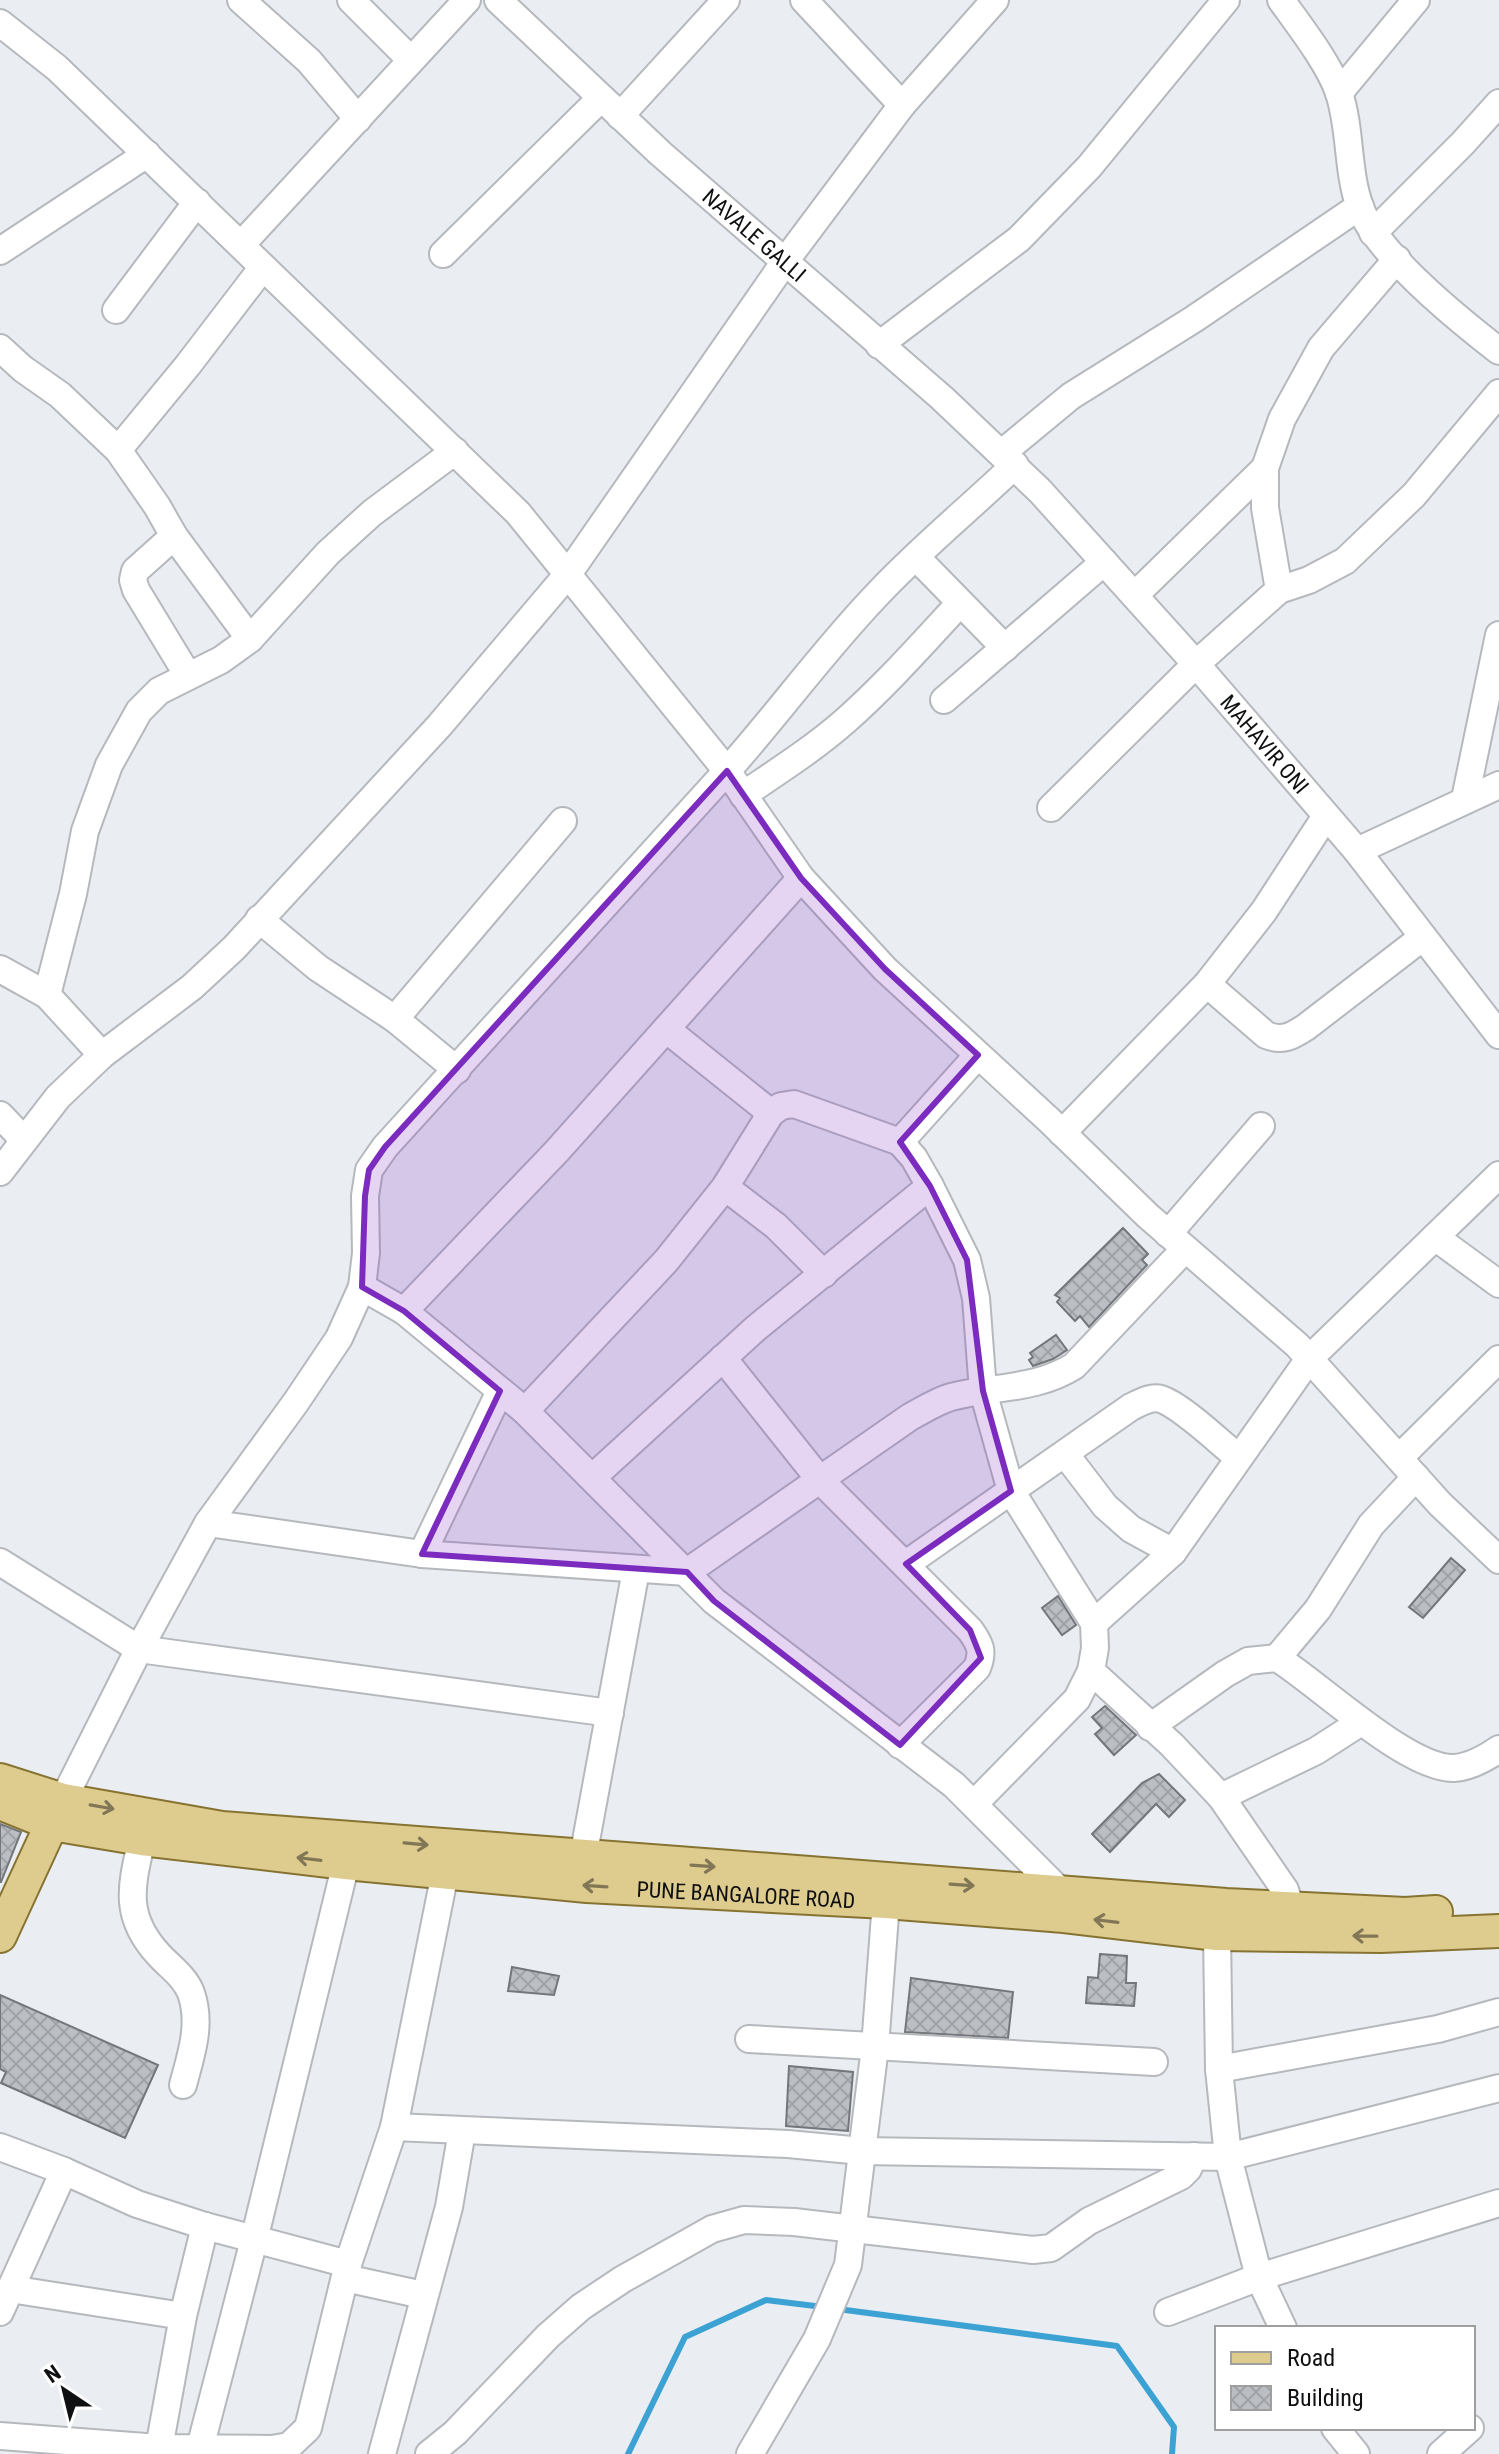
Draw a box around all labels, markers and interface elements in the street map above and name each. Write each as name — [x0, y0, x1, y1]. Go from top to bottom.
street label: NAVALE GALLI — [698, 184, 811, 287]
street label: MAHAVIR ONI — [1216, 690, 1314, 798]
one-way arrow — [89, 1800, 115, 1815]
one-way arrow — [402, 1837, 429, 1852]
one-way arrow — [296, 1851, 322, 1866]
one-way arrow — [689, 1859, 716, 1874]
street label: PUNE BANGALORE ROAD — [636, 1876, 856, 1913]
one-way arrow — [582, 1878, 609, 1893]
one-way arrow — [948, 1878, 975, 1893]
one-way arrow — [1093, 1913, 1120, 1928]
one-way arrow — [1352, 1928, 1379, 1944]
legend — [1215, 2326, 1475, 2430]
text: Road — [1287, 2344, 1335, 2372]
north arrow — [24, 2350, 104, 2430]
text: N — [40, 2360, 66, 2388]
text: Building — [1287, 2384, 1364, 2412]

